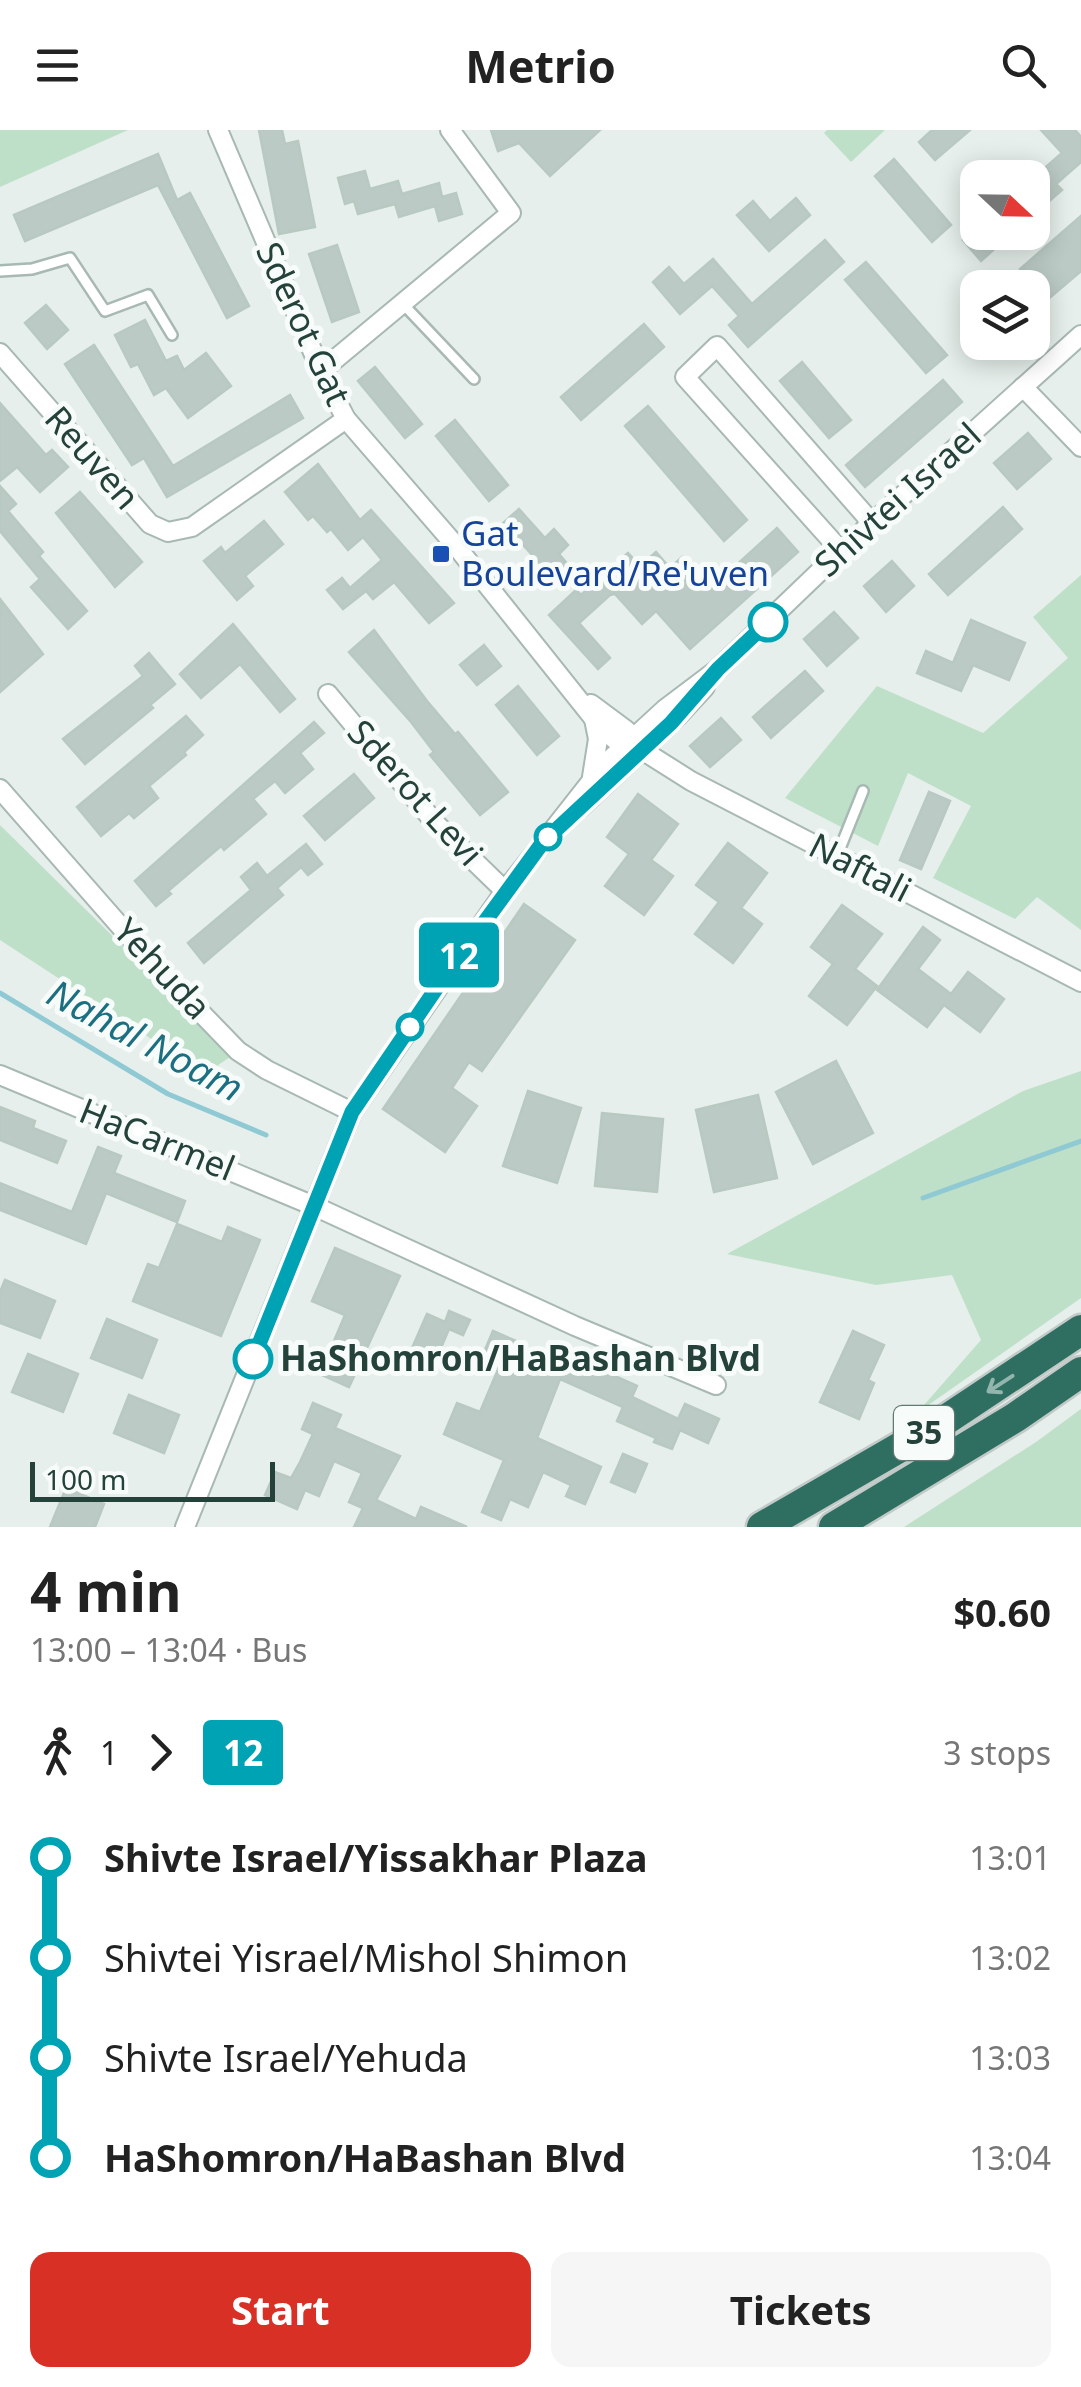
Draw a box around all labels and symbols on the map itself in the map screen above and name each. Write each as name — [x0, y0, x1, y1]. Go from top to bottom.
north arrow — [960, 160, 1050, 250]
street label: Sderot Gat — [246, 234, 363, 413]
street label: Reuven — [35, 395, 151, 519]
street label: Shivtei Israel — [804, 412, 990, 586]
place label: Gat Boulevard/Re'uven — [461, 509, 769, 596]
marker: Gat Boulevard/Re'uven — [430, 543, 452, 565]
unlabelled marker — [749, 603, 787, 641]
street label: Sderot Levi — [338, 709, 494, 875]
street label: Naftali — [802, 821, 920, 912]
unlabelled marker — [535, 824, 561, 850]
street label: Yehuda — [104, 907, 222, 1029]
line badge: 12 — [414, 922, 504, 988]
water label: Nahal Noam — [39, 966, 253, 1113]
unlabelled marker — [397, 1014, 423, 1040]
street label: HaCarmel — [73, 1086, 242, 1191]
place label: HaShomron/HaBashan Blvd — [280, 1334, 761, 1381]
marker: HaShomron/HaBashan Blvd — [234, 1340, 272, 1378]
one-way arrow — [986, 1374, 1015, 1395]
road number: 35 — [894, 1406, 954, 1460]
scale bar — [30, 1457, 275, 1502]

